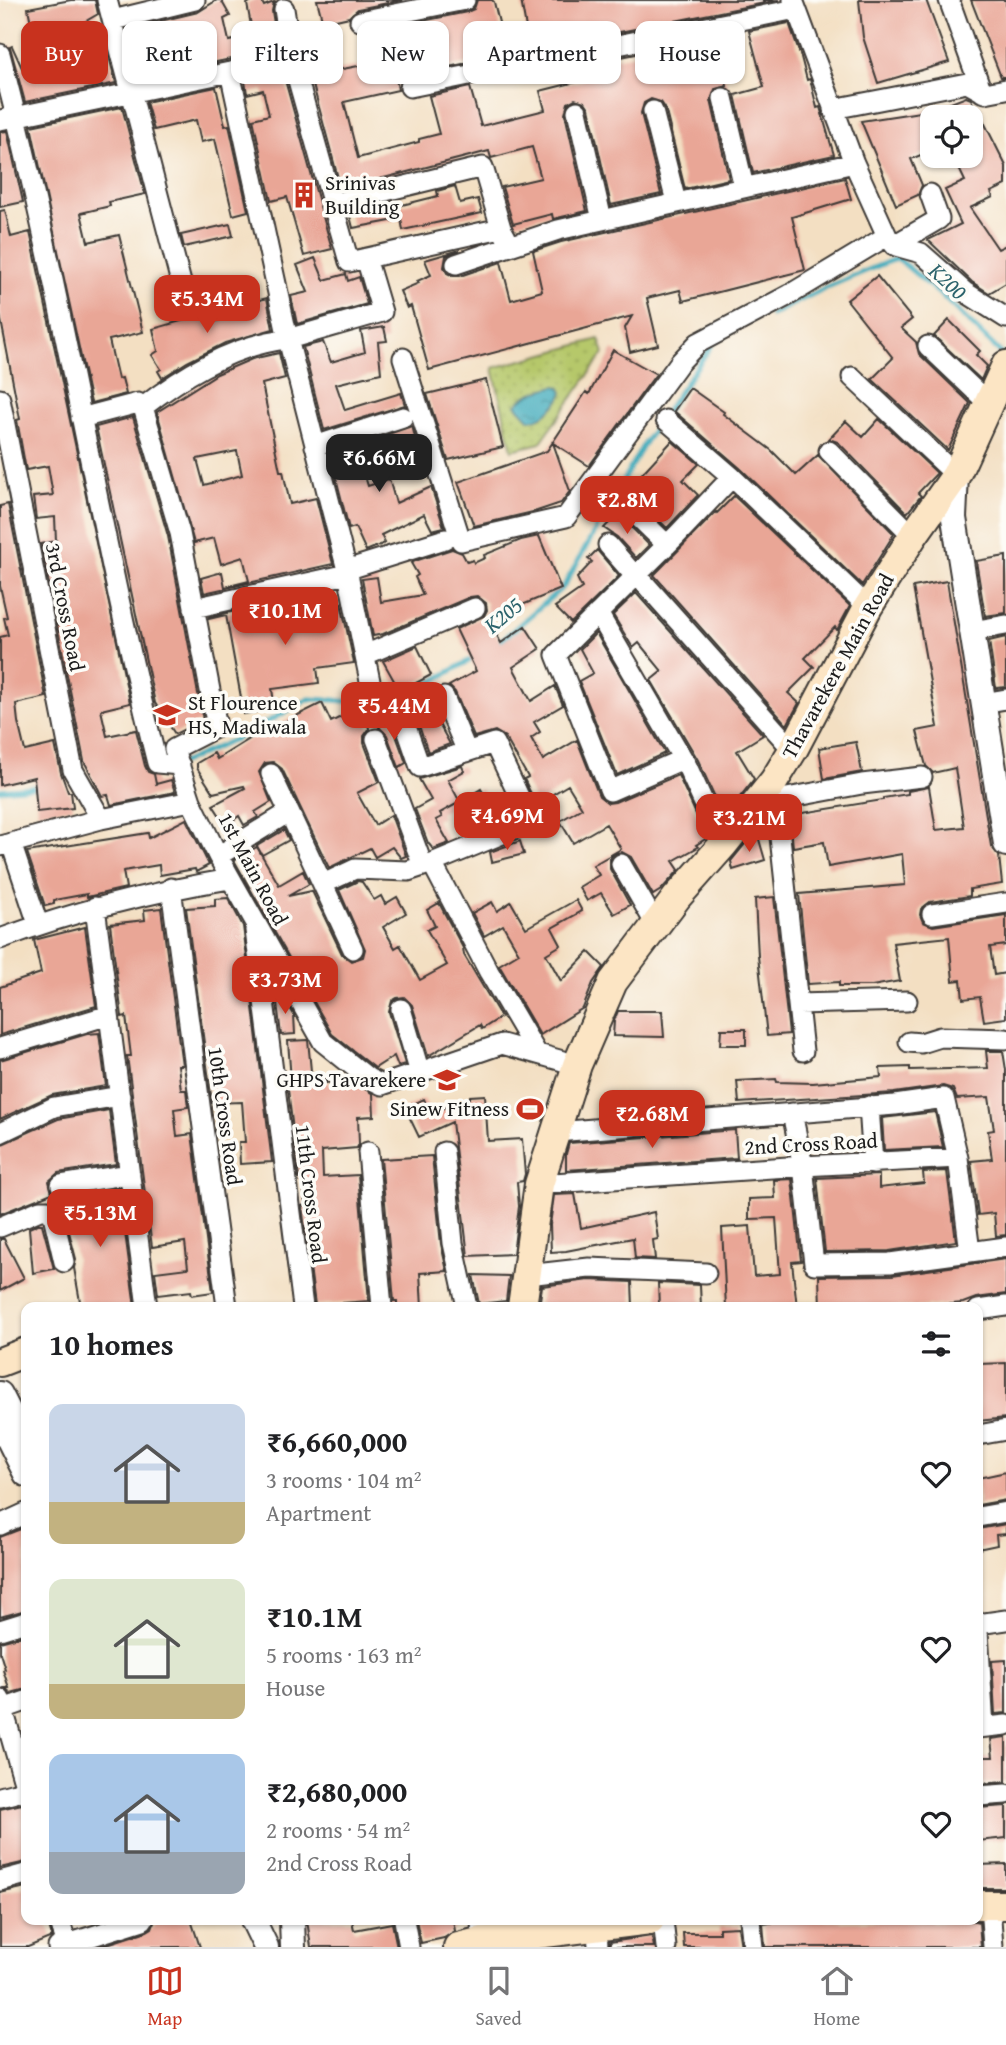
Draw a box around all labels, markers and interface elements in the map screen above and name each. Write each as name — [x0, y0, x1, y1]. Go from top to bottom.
chip: Buy — [21, 21, 108, 84]
chip: Rent — [122, 21, 217, 84]
chip: Filters — [231, 21, 343, 84]
chip: New — [357, 21, 449, 84]
chip: Apartment — [463, 21, 621, 84]
chip: House — [635, 21, 745, 84]
map controls — [920, 105, 983, 168]
button: locate — [920, 105, 983, 168]
place label: Srinivas Building — [325, 167, 400, 222]
building icon: Srinivas Building — [289, 180, 319, 210]
water label: K200 — [921, 254, 975, 307]
pin: ₹5.34M — [150, 276, 264, 335]
text: ₹5.34M — [170, 281, 244, 314]
pin: ₹6.66M — [322, 434, 436, 494]
text: ₹6.66M — [342, 440, 416, 473]
pin: ₹2.8M — [578, 476, 676, 536]
text: ₹2.8M — [596, 482, 658, 515]
street label: 3rd Cross Road — [38, 540, 93, 674]
street label: Thavarekere Main Road — [774, 567, 902, 764]
pin: ₹10.1M — [228, 588, 342, 647]
water label: K205 — [475, 588, 530, 641]
text: ₹10.1M — [248, 593, 322, 626]
pin: ₹5.44M — [337, 682, 451, 742]
place label: St Flourence HS, Madiwala — [188, 687, 307, 742]
text: ₹5.44M — [357, 688, 431, 721]
school or university icon: St Flourence HS, Madiwala — [152, 700, 182, 730]
pin: ₹4.69M — [450, 792, 564, 852]
pin: ₹3.21M — [692, 794, 806, 854]
text: ₹4.69M — [470, 798, 544, 831]
text: ₹3.21M — [712, 800, 786, 833]
street label: 1st Main Road — [211, 807, 297, 931]
pin: ₹3.73M — [228, 956, 342, 1016]
text: ₹3.73M — [248, 962, 322, 995]
street label: 10th Cross Road — [200, 1045, 251, 1188]
place label: GHPS Tavarekere — [277, 1064, 426, 1095]
school or university icon: GHPS Tavarekere — [432, 1065, 462, 1095]
pin: ₹2.68M — [595, 1090, 709, 1150]
place label: Sinew Fitness — [390, 1093, 509, 1124]
sports icon: Sinew Fitness — [515, 1094, 545, 1124]
text: ₹2.68M — [615, 1096, 689, 1129]
street label: 11th Cross Road — [288, 1123, 335, 1266]
street label: 2nd Cross Road — [744, 1124, 879, 1162]
pin: ₹5.13M — [43, 1190, 157, 1249]
text: ₹5.13M — [63, 1195, 137, 1228]
text: 10 homes — [49, 1322, 174, 1366]
icon: filters — [917, 1325, 955, 1363]
text: ₹6,660,000 — [266, 1419, 407, 1463]
icon: home — [105, 1432, 189, 1516]
icon: heart — [917, 1455, 955, 1493]
text: 3 rooms · 104 m² — [266, 1463, 421, 1496]
text: Apartment — [266, 1496, 371, 1529]
text: ₹10.1M — [266, 1594, 362, 1638]
icon: home — [105, 1607, 189, 1691]
icon: heart — [917, 1630, 955, 1668]
text: 5 rooms · 163 m² — [266, 1638, 421, 1671]
text: House — [266, 1671, 325, 1704]
text: ₹2,680,000 — [266, 1769, 407, 1813]
icon: home — [105, 1782, 189, 1866]
icon: heart — [917, 1805, 955, 1843]
text: 2 rooms · 54 m² — [266, 1813, 410, 1846]
text: 2nd Cross Road — [266, 1846, 412, 1879]
tab: Map — [146, 1962, 184, 2032]
tab: Saved — [476, 1962, 522, 2032]
tab: Home — [813, 1962, 860, 2032]

